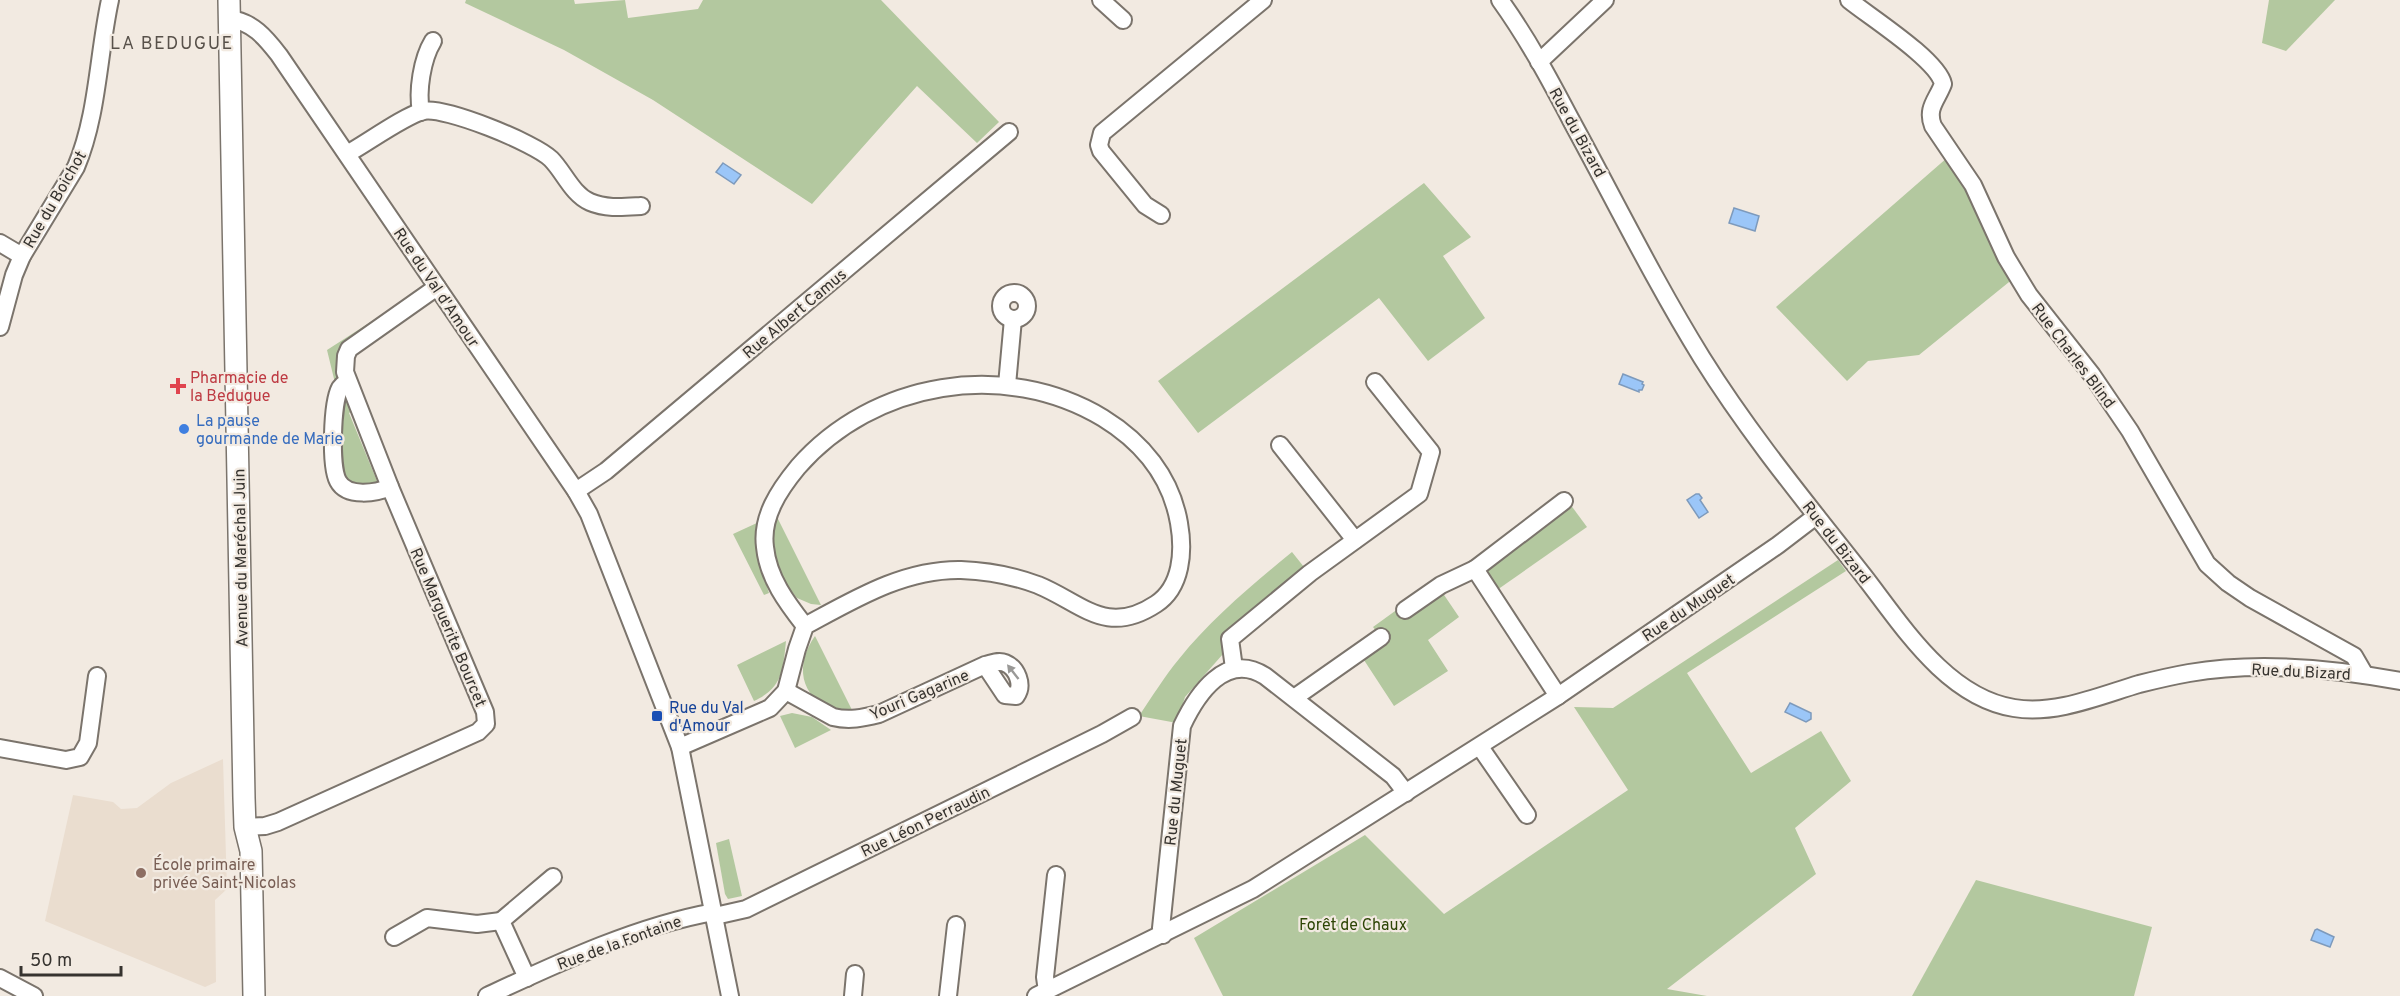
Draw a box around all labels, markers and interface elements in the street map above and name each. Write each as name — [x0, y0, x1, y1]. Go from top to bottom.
district label: LA BEDUGUE — [110, 33, 234, 56]
street label: Rue du Bizard — [1543, 85, 1609, 181]
street label: Rue du Boichot — [20, 148, 92, 252]
street label: Rue du Val d'Amour — [388, 225, 483, 352]
street label: Rue Albert Camus — [739, 265, 851, 364]
street label: Rue Charles Blind — [2026, 300, 2119, 413]
place label: Pharmacie de la Bedugue — [190, 369, 288, 407]
marker: Pharmacie de la Bedugue — [171, 379, 185, 393]
place label: La pause gourmande de Marie — [196, 412, 343, 450]
marker: La pause gourmande de Marie — [177, 422, 191, 436]
street label: Avenue du Maréchal Juin — [230, 468, 254, 647]
street label: Rue du Bizard — [1797, 498, 1874, 589]
street label: Rue Marguerite Bourcet — [405, 545, 490, 710]
street label: Rue du Muguet — [1639, 570, 1739, 647]
street label: Rue du Bizard — [2251, 660, 2351, 686]
one-way arrow — [1006, 664, 1019, 680]
street label: Youri Gagarine — [867, 666, 973, 726]
place label: Rue du Val d'Amour — [669, 699, 744, 737]
marker: Rue du Val d'Amour — [650, 709, 664, 723]
street label: Rue du Muguet — [1161, 738, 1193, 847]
street label: Rue Léon Perraudin — [858, 783, 994, 863]
place label: École primaire privée Saint-Nicolas — [153, 854, 296, 894]
marker: École primaire privée Saint-Nicolas — [134, 866, 148, 880]
street label: Rue de la Fontaine — [555, 912, 685, 976]
park label: Forêt de Chaux — [1299, 916, 1407, 936]
scale bar — [21, 939, 122, 977]
text: 50 m — [30, 950, 72, 973]

